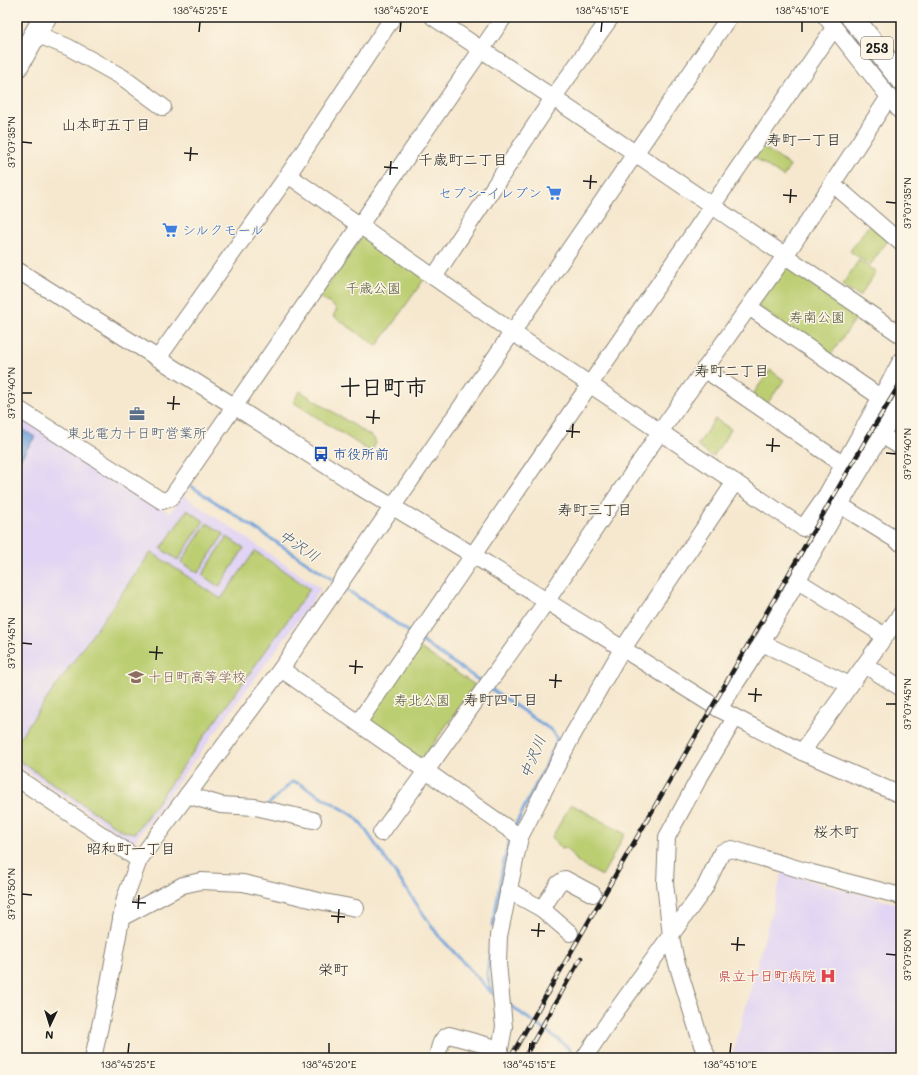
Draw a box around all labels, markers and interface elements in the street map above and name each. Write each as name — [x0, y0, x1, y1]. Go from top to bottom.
text: 138°45'25"E — [173, 3, 228, 17]
text: 138°45'20"E — [373, 3, 429, 17]
text: 138°45'15"E — [575, 3, 629, 17]
text: 138°45'10"E — [775, 3, 829, 17]
road number: 253 — [861, 37, 893, 59]
district label: 山本町五丁目 — [61, 114, 151, 134]
text: 37°07'35"N — [4, 116, 18, 168]
district label: 寿町一丁目 — [766, 129, 842, 149]
district label: 千歳町二丁目 — [418, 149, 508, 169]
text: 37°07'35"N — [900, 177, 914, 229]
place label: セブン-イレブン — [438, 183, 542, 202]
supermarket icon: セブン-イレブン — [545, 184, 563, 202]
place label: シルクモール — [182, 220, 264, 239]
supermarket icon: シルクモール — [161, 221, 179, 239]
park label: 千歳公園 — [345, 278, 401, 297]
park label: 寿南公園 — [789, 307, 845, 326]
district label: 寿町二丁目 — [694, 360, 770, 380]
text: 37°07'40"N — [4, 367, 18, 419]
district label: 十日町市 — [339, 372, 427, 401]
office icon: 東北電力十日町営業所 — [128, 405, 146, 423]
place label: 東北電力十日町営業所 — [67, 423, 207, 442]
text: 37°07'40"N — [900, 428, 914, 480]
place label: 市役所前 — [333, 444, 389, 463]
bus stop icon: 市役所前 — [312, 445, 330, 463]
district label: 寿町三丁目 — [557, 499, 633, 519]
water label: 中沢川 — [275, 524, 324, 566]
text: 37°07'45"N — [4, 617, 18, 669]
place label: 十日町高等学校 — [148, 667, 246, 686]
school or university icon: 十日町高等学校 — [127, 668, 145, 686]
text: 37°07'45"N — [900, 678, 914, 730]
district label: 寿町四丁目 — [463, 689, 539, 709]
park label: 寿北公園 — [394, 690, 450, 709]
water label: 中沢川 — [514, 732, 550, 781]
district label: 桜木町 — [813, 821, 859, 841]
district label: 昭和町一丁目 — [86, 838, 176, 858]
text: 37°07'50"N — [4, 868, 18, 920]
text: 37°07'50"N — [900, 929, 914, 981]
district label: 栄町 — [318, 959, 349, 979]
place label: 県立十日町病院 — [718, 966, 816, 985]
hospital icon: 県立十日町病院 — [819, 967, 837, 985]
north arrow — [30, 1005, 70, 1045]
text: N — [45, 1028, 54, 1043]
text: 138°45'25"E — [101, 1057, 156, 1071]
text: 138°45'20"E — [301, 1057, 357, 1071]
text: 138°45'15"E — [502, 1057, 556, 1071]
text: 138°45'10"E — [703, 1057, 757, 1071]

